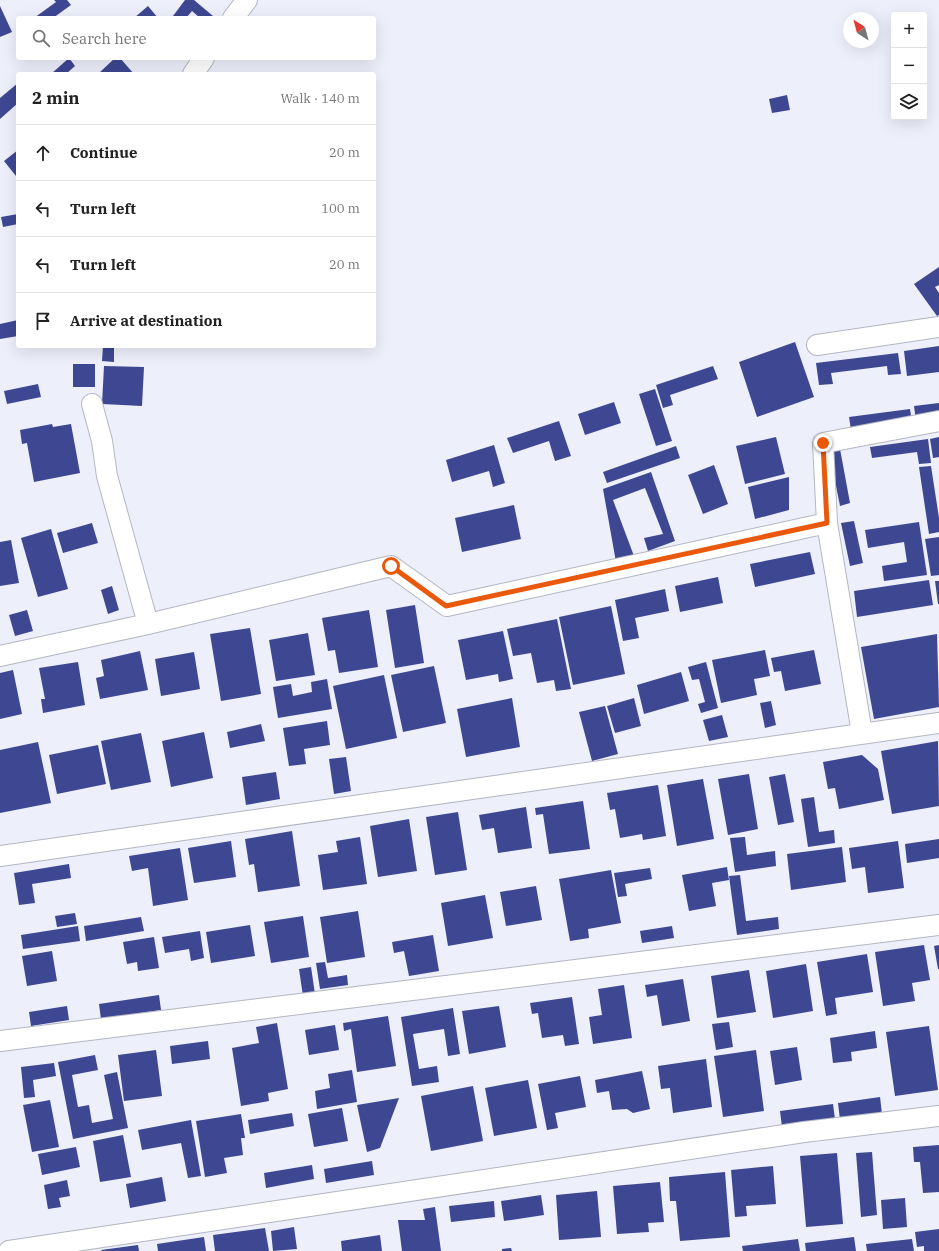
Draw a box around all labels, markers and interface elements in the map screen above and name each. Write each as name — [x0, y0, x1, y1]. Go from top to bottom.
north arrow — [843, 12, 879, 48]
map controls — [891, 12, 927, 120]
button: + — [891, 12, 927, 48]
search box — [16, 16, 376, 60]
icon: search — [30, 27, 52, 49]
text: Search here — [62, 29, 147, 48]
button: − — [891, 48, 927, 84]
button: layers — [891, 84, 927, 120]
text: 2 min — [32, 87, 80, 109]
text: Walk · 140 m — [281, 90, 360, 107]
icon: ahead — [32, 142, 54, 164]
text: Continue — [70, 143, 137, 162]
text: 20 m — [329, 144, 360, 161]
icon: left — [32, 198, 54, 220]
text: Turn left — [70, 199, 136, 218]
text: 100 m — [321, 200, 360, 217]
icon: left — [32, 254, 54, 276]
text: Turn left — [70, 255, 136, 274]
text: 20 m — [329, 256, 360, 273]
icon: arrive — [32, 310, 54, 332]
text: Arrive at destination — [70, 311, 222, 330]
route end — [814, 434, 832, 452]
route start — [382, 557, 400, 575]

